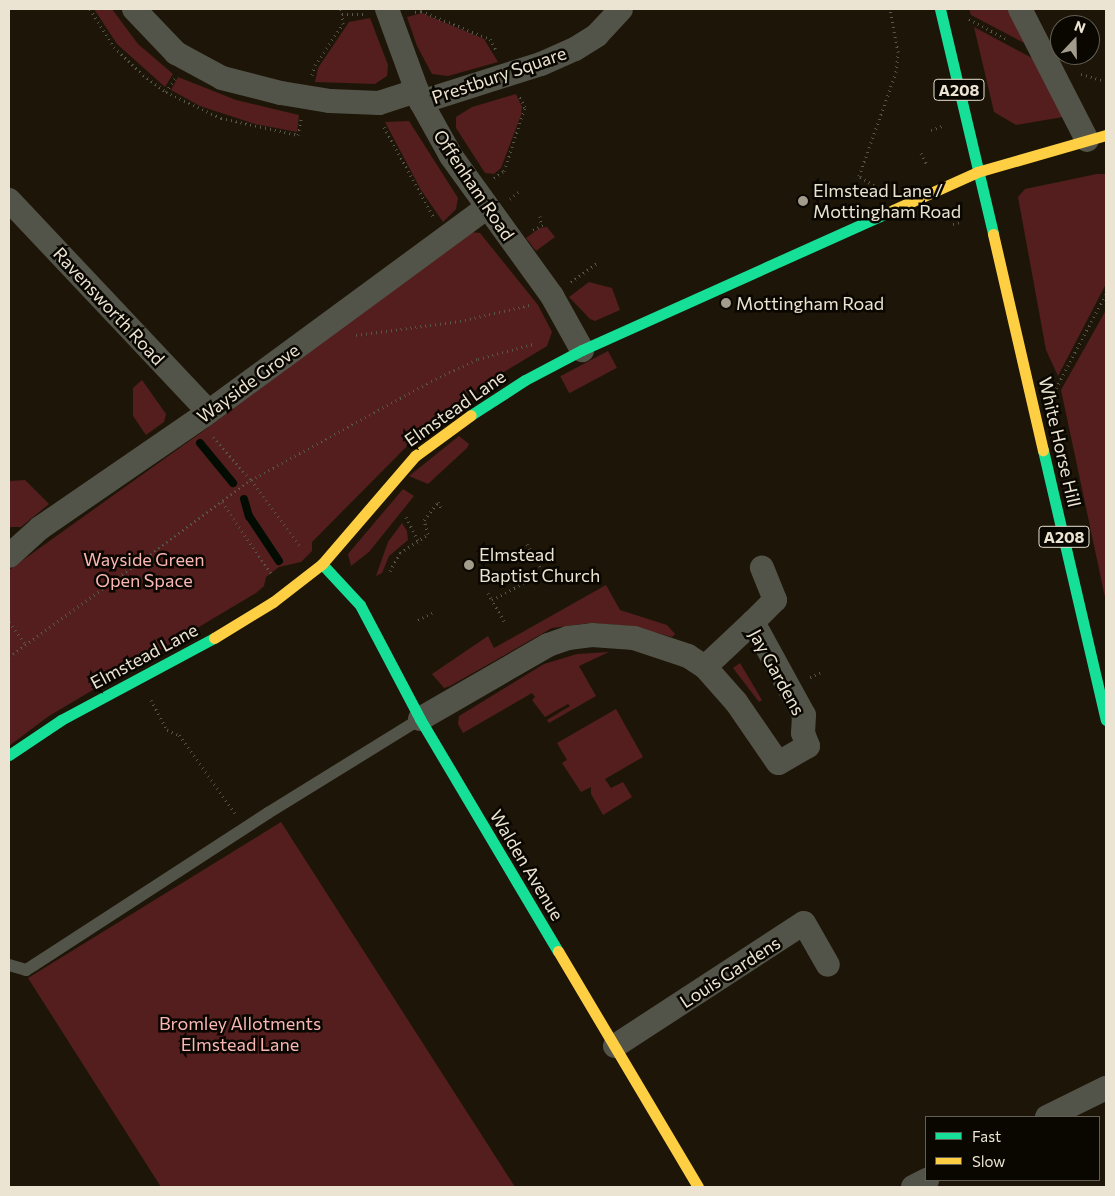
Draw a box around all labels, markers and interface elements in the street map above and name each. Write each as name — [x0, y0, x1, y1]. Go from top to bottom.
north arrow — [1050, 15, 1100, 65]
text: N — [1072, 17, 1088, 36]
street label: Prestbury Square — [429, 42, 569, 108]
road number: A208 — [933, 76, 985, 104]
street label: Offenham Road — [429, 126, 519, 244]
place label: Elmstead Lane / Mottingham Road — [813, 180, 961, 222]
marker: Elmstead Lane / Mottingham Road — [797, 195, 809, 207]
street label: Ravensworth Road — [49, 243, 169, 369]
place label: Mottingham Road — [736, 292, 884, 314]
marker: Mottingham Road — [720, 297, 732, 309]
street label: Wayside Grove — [193, 339, 303, 427]
street label: Elmstead Lane — [400, 365, 510, 451]
street label: White Horse Hill — [1035, 375, 1085, 509]
road number: A208 — [1038, 524, 1090, 550]
place label: Elmstead Baptist Church — [479, 544, 600, 586]
park label: Wayside Green Open Space — [83, 549, 205, 592]
marker: Elmstead Baptist Church — [463, 559, 475, 571]
street label: Elmstead Lane — [87, 619, 201, 693]
street label: Jay Gardens — [745, 625, 809, 719]
street label: Walden Avenue — [486, 806, 568, 924]
street label: Louis Gardens — [676, 932, 784, 1012]
park label: Bromley Allotments Elmstead Lane — [159, 1013, 321, 1056]
legend — [925, 1116, 1100, 1181]
text: Fast — [972, 1127, 1001, 1145]
text: Slow — [972, 1152, 1005, 1170]

